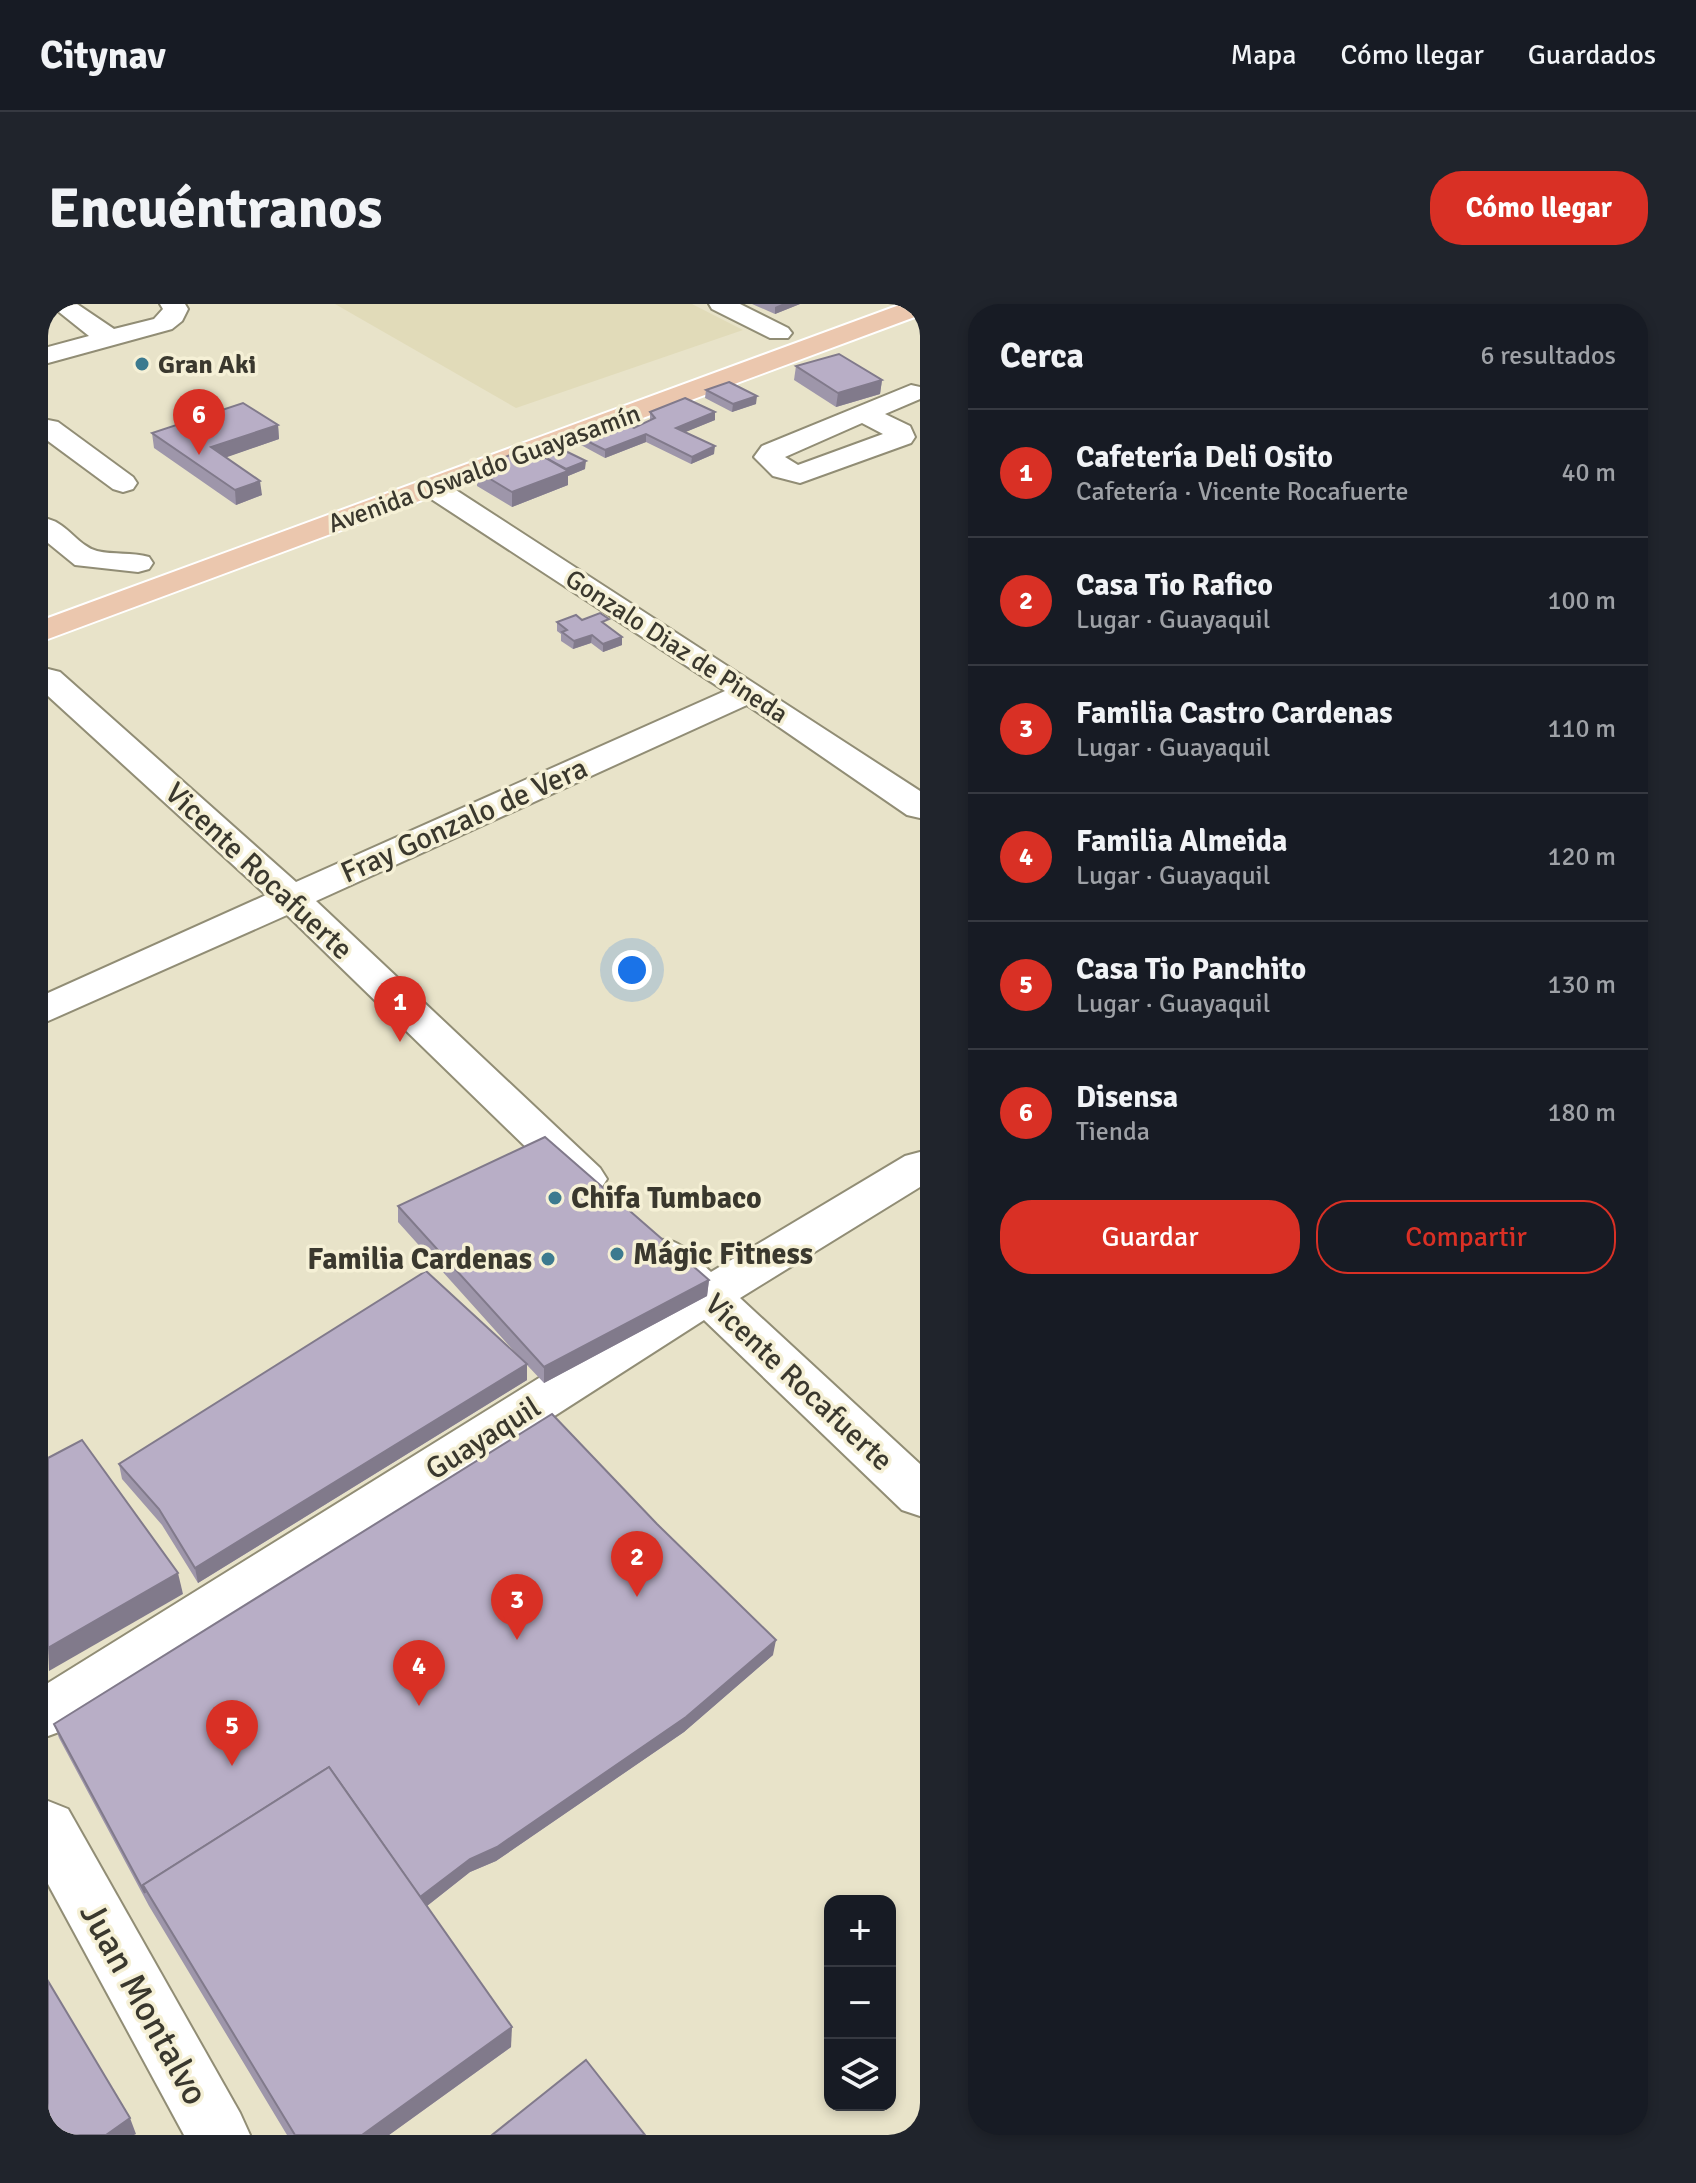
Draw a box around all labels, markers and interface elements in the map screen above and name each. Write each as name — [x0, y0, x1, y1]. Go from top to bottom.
text: Citynav — [40, 32, 166, 79]
text: Mapa — [1231, 38, 1296, 72]
text: Cómo llegar — [1340, 38, 1484, 72]
text: Guardados — [1528, 38, 1656, 72]
button: Cómo llegar — [1430, 171, 1648, 245]
text: Encuéntranos — [48, 174, 382, 243]
text: Cerca — [1000, 335, 1084, 377]
text: 6 resultados — [1480, 340, 1616, 372]
place label: Gran Aki — [158, 349, 256, 381]
marker: Gran Aki — [133, 355, 151, 373]
pin: 6 — [173, 389, 225, 455]
street label: Avenida Oswaldo Guayasamín — [324, 397, 645, 540]
text: Cafetería Deli Osito — [1076, 439, 1333, 476]
text: 1 — [1019, 457, 1033, 489]
text: 40 m — [1561, 457, 1616, 489]
text: Cafetería · Vicente Rocafuerte — [1076, 476, 1409, 508]
street label: Gonzalo Diaz de Pineda — [559, 563, 794, 731]
text: Casa Tio Rafico — [1076, 567, 1273, 604]
text: 2 — [1019, 585, 1033, 617]
text: 100 m — [1547, 585, 1616, 617]
text: Lugar · Guayaquil — [1076, 604, 1270, 636]
text: Familia Castro Cardenas — [1076, 695, 1393, 732]
text: 3 — [1019, 713, 1033, 745]
text: 110 m — [1547, 713, 1616, 745]
text: Lugar · Guayaquil — [1076, 732, 1270, 764]
street label: Fray Gonzalo de Vera — [335, 749, 593, 891]
street label: Vicente Rocafuerte — [157, 775, 360, 968]
text: Familia Almeida — [1076, 823, 1287, 860]
text: 4 — [1019, 841, 1033, 873]
text: 120 m — [1547, 841, 1616, 873]
text: Lugar · Guayaquil — [1076, 860, 1270, 892]
your location — [612, 950, 652, 990]
text: Casa Tio Panchito — [1076, 951, 1306, 988]
text: 5 — [1019, 969, 1033, 1001]
text: 130 m — [1547, 969, 1616, 1001]
pin: 1 — [374, 976, 426, 1042]
text: Lugar · Guayaquil — [1076, 988, 1270, 1020]
text: Disensa — [1076, 1079, 1178, 1116]
text: 6 — [1019, 1097, 1033, 1129]
text: 180 m — [1547, 1097, 1616, 1129]
text: Tienda — [1076, 1116, 1150, 1148]
place label: Chifa Tumbaco — [571, 1180, 762, 1217]
marker: Chifa Tumbaco — [546, 1189, 564, 1207]
button: Guardar — [1000, 1200, 1300, 1274]
button: Compartir — [1316, 1200, 1616, 1274]
place label: Mágic Fitness — [633, 1236, 813, 1273]
place label: Familia Cardenas — [307, 1241, 532, 1278]
marker: Mágic Fitness — [608, 1245, 626, 1263]
marker: Familia Cardenas — [539, 1250, 557, 1268]
street label: Vicente Rocafuerte — [697, 1286, 900, 1479]
street label: Guayaquil — [419, 1389, 548, 1488]
pin: 2 — [611, 1531, 663, 1597]
pin: 3 — [491, 1574, 543, 1640]
pin: 4 — [393, 1640, 445, 1706]
pin: 5 — [206, 1700, 258, 1766]
street label: Juan Montalvo — [70, 1895, 218, 2113]
map controls — [824, 1895, 896, 2111]
button: + — [824, 1895, 896, 1967]
button: − — [824, 1967, 896, 2039]
button: layers — [824, 2039, 896, 2111]

